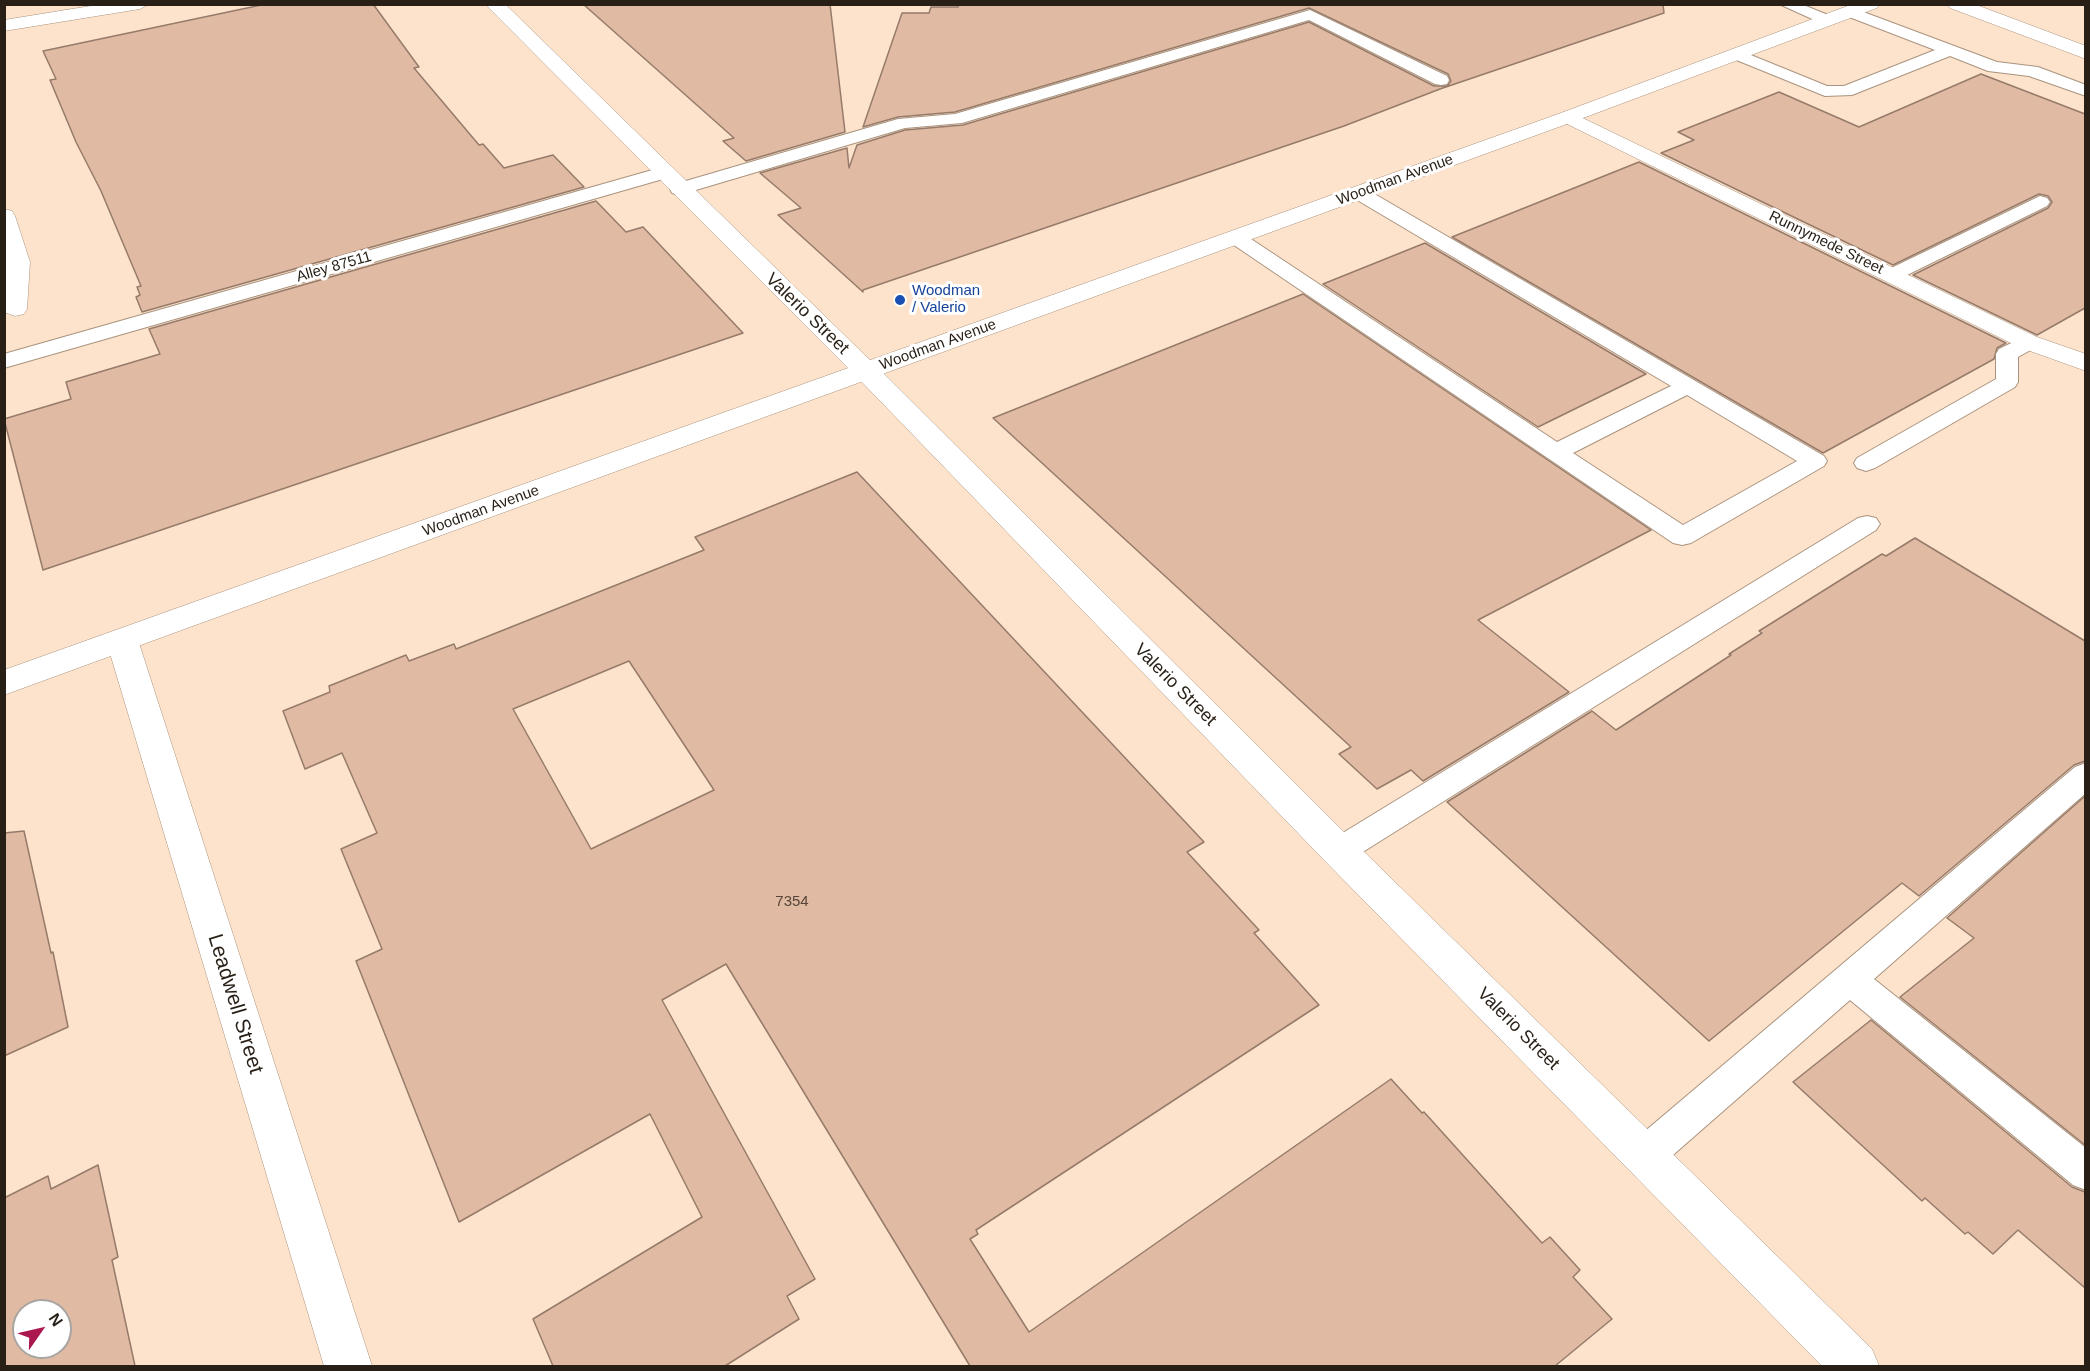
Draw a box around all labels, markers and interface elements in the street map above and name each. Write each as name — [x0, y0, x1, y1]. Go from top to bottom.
street label: Woodman Avenue — [1334, 151, 1456, 209]
street label: Runnymede Street — [1766, 207, 1886, 279]
street label: Alley 87511 — [294, 248, 374, 286]
street label: Valerio Street — [761, 269, 853, 359]
place label: Woodman / Valerio — [912, 282, 980, 317]
marker: Woodman / Valerio — [893, 293, 907, 307]
street label: Woodman Avenue — [877, 316, 999, 374]
street label: Woodman Avenue — [420, 482, 542, 540]
street label: Valerio Street — [1129, 639, 1221, 731]
house number: 7354 — [775, 893, 809, 911]
street label: Leadwell Street — [202, 931, 268, 1077]
street label: Valerio Street — [1472, 983, 1564, 1075]
north arrow — [12, 1299, 72, 1359]
text: N — [45, 1310, 66, 1329]

